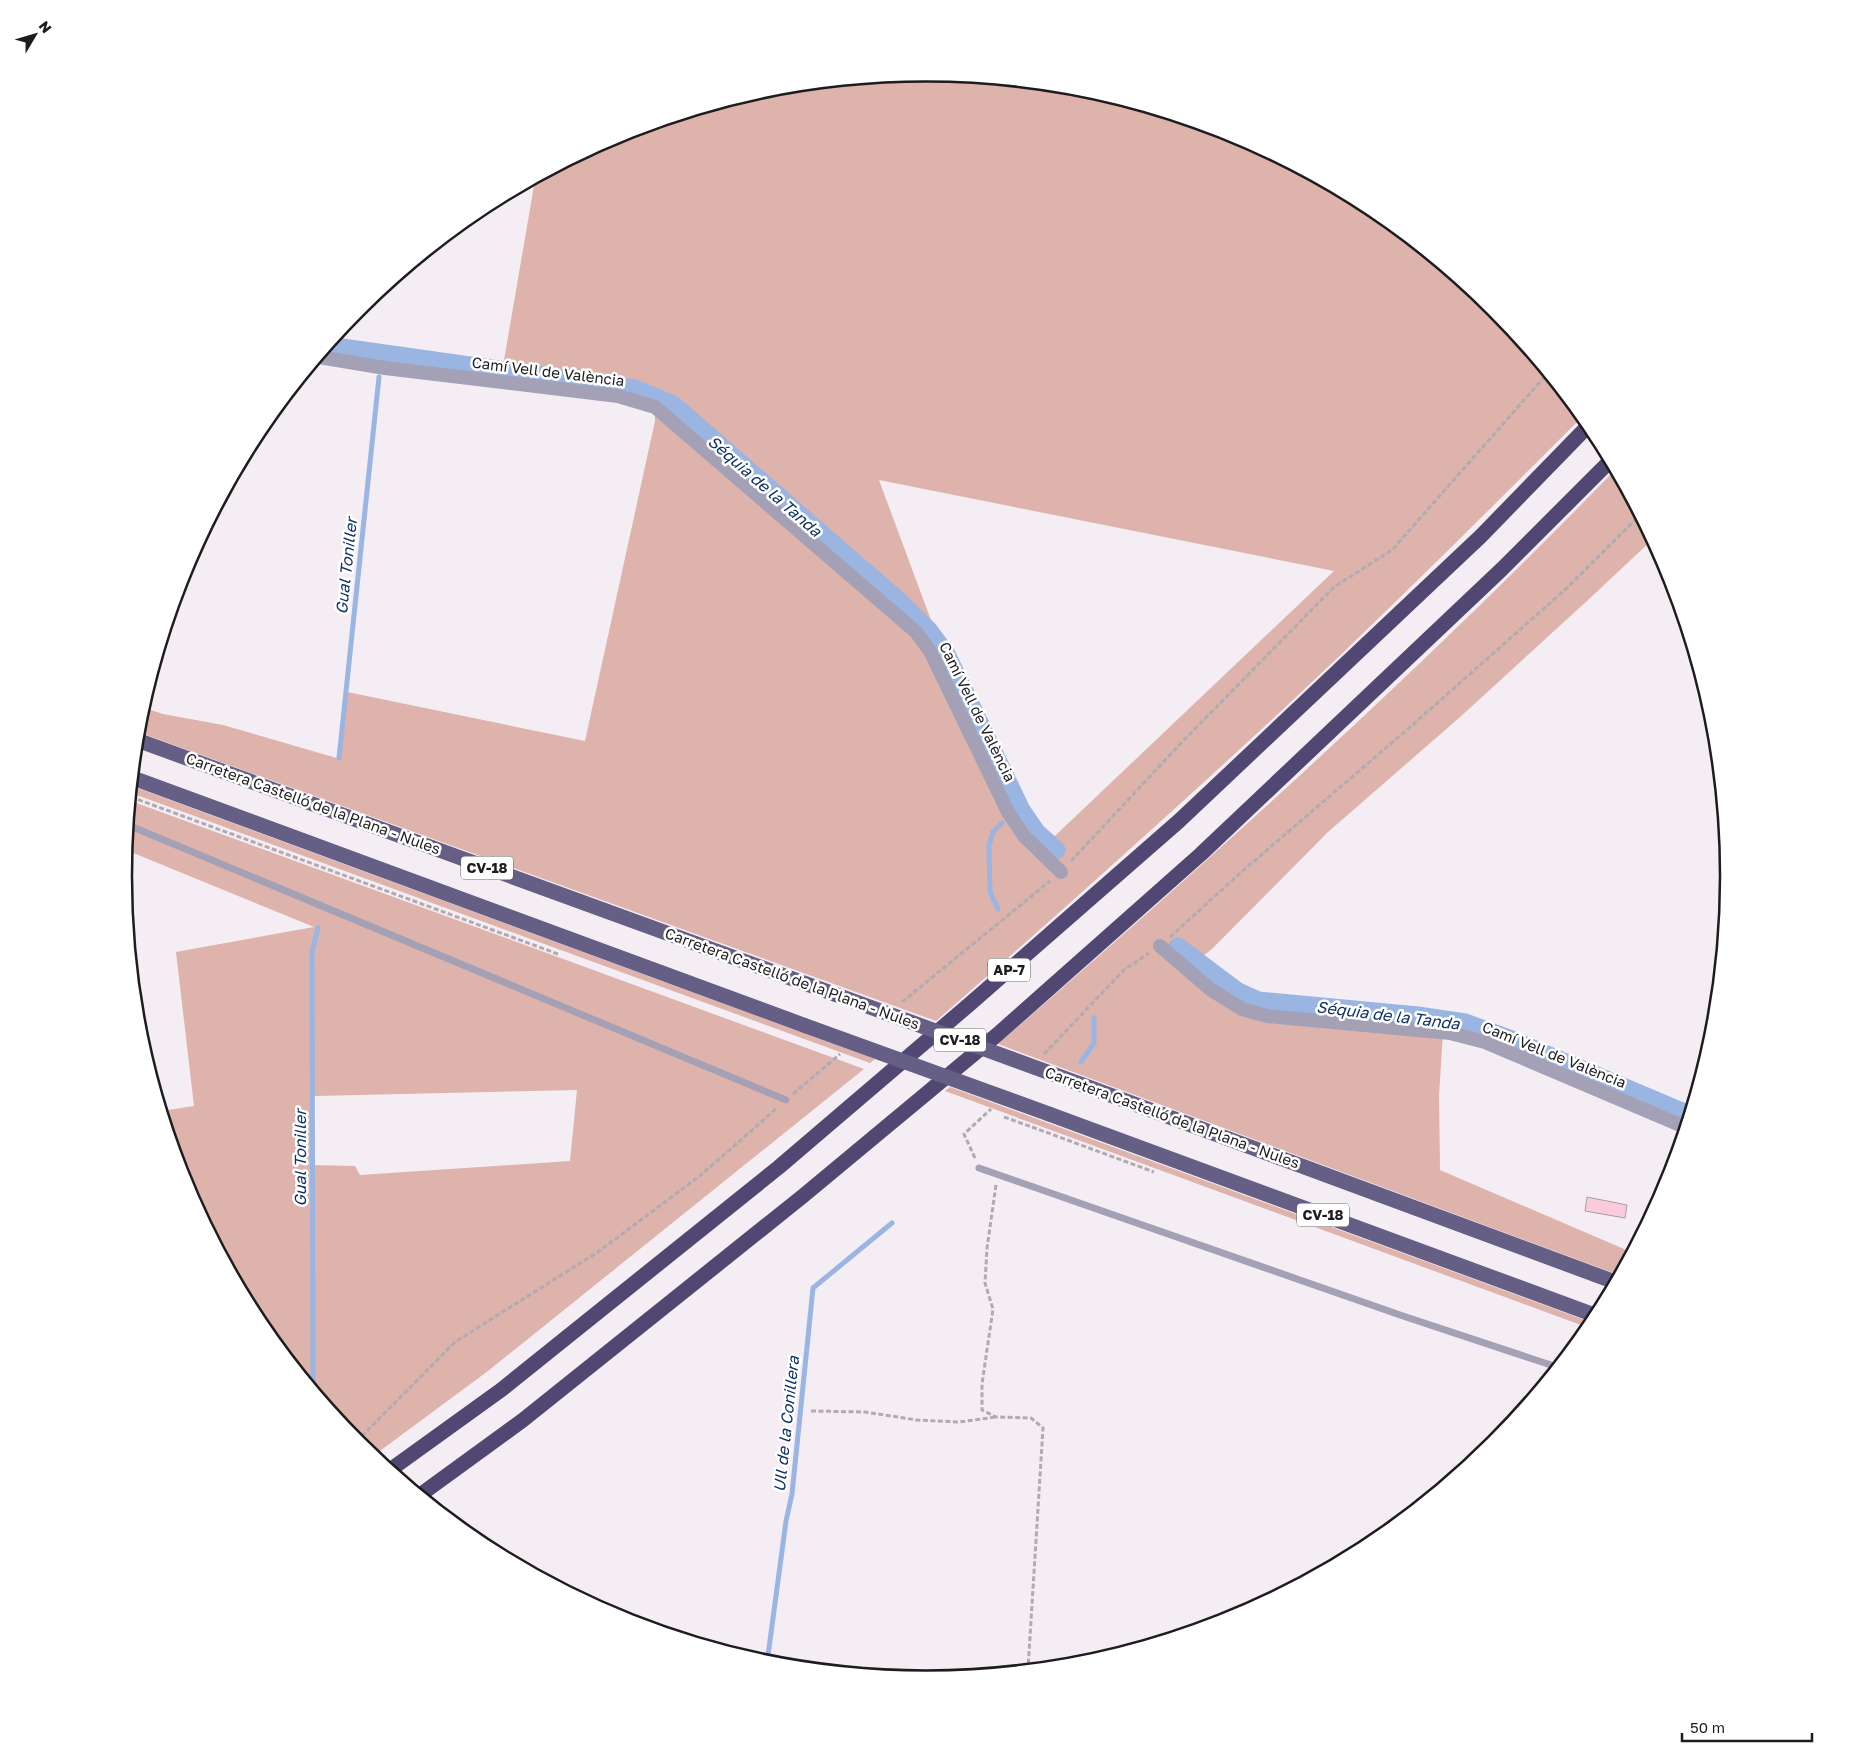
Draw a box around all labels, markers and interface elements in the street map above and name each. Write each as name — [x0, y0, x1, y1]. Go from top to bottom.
north arrow — [10, 10, 60, 60]
text: N — [36, 17, 56, 36]
street label: Camí Vell de València — [471, 353, 625, 389]
water label: Séquia de la Tanda — [704, 431, 827, 541]
water label: Gual Toniller — [331, 514, 361, 615]
street label: Camí Vell de València — [936, 639, 1020, 784]
street label: Carretera Castelló de la Plana - Nules — [184, 749, 443, 858]
road number: CV-18 — [461, 856, 513, 880]
street label: Carretera Castelló de la Plana - Nules — [663, 924, 922, 1033]
road number: AP-7 — [988, 958, 1030, 982]
water label: Séquia de la Tanda — [1315, 996, 1462, 1034]
street label: Camí Vell de València — [1480, 1017, 1629, 1091]
road number: CV-18 — [934, 1028, 986, 1052]
street label: Carretera Castelló de la Plana - Nules — [1043, 1063, 1302, 1172]
water label: Gual Toniller — [290, 1107, 310, 1206]
road number: CV-18 — [1297, 1204, 1349, 1226]
water label: Ull de la Conillera — [769, 1354, 803, 1493]
scale bar — [1682, 1710, 1812, 1742]
text: 50 m — [1690, 1718, 1725, 1736]

